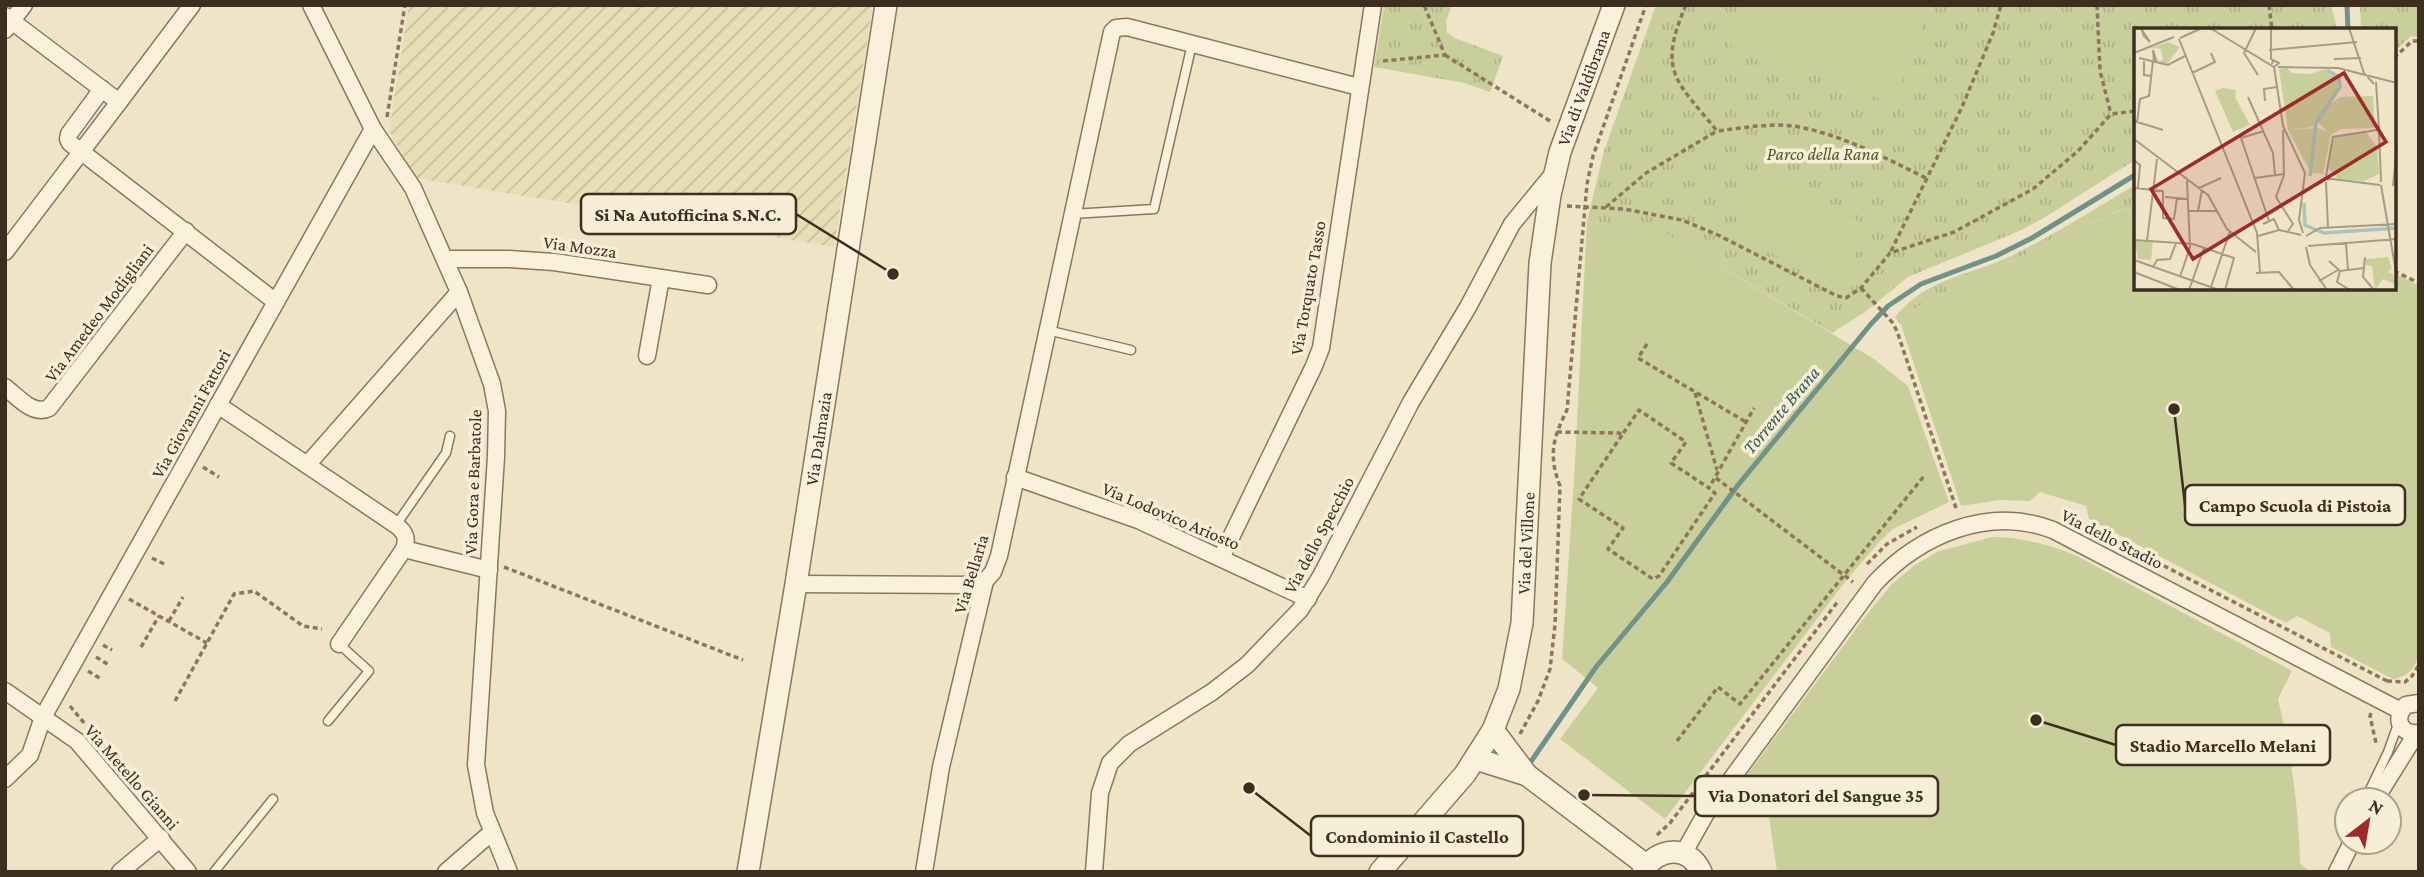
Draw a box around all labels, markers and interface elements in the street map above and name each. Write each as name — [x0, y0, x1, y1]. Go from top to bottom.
street label: Via di Valdibrana — [1553, 27, 1614, 149]
inset map — [2134, 28, 2396, 290]
park label: Parco della Rana — [1767, 144, 1880, 164]
callout: Si Na Autofficina S.N.C. — [581, 194, 796, 234]
text: Si Na Autofficina S.N.C. — [594, 204, 782, 225]
street label: Via Torquato Tasso — [1286, 219, 1330, 357]
street label: Via Mozza — [542, 232, 618, 262]
street label: Via Amedeo Modigliani — [41, 240, 158, 386]
street label: Via Giovanni Fattori — [147, 346, 235, 482]
water label: Torrente Brana — [1738, 362, 1824, 458]
street label: Via Dalmazia — [801, 390, 836, 487]
street label: Via Gora e Barbatole — [460, 409, 486, 555]
street label: Via dello Specchio — [1280, 473, 1358, 597]
street label: Via Lodovico Ariosto — [1099, 478, 1243, 554]
callout: Campo Scuola di Pistoia — [2185, 485, 2405, 525]
street label: Via del Villone — [1513, 491, 1539, 595]
text: Campo Scuola di Pistoia — [2199, 495, 2392, 516]
street label: Via dello Stadio — [2058, 505, 2166, 573]
street label: Via Bellaria — [950, 532, 992, 616]
street label: Via Metello Gianni — [81, 720, 183, 834]
callout: Stadio Marcello Melani — [2116, 725, 2330, 765]
text: Stadio Marcello Melani — [2130, 735, 2317, 756]
callout: Via Donatori del Sangue 35 — [1695, 776, 1938, 816]
text: Via Donatori del Sangue 35 — [1707, 785, 1924, 806]
north arrow — [2333, 786, 2403, 856]
text: N — [2366, 795, 2387, 819]
callout: Condominio il Castello — [1311, 816, 1523, 856]
text: Condominio il Castello — [1325, 826, 1509, 847]

